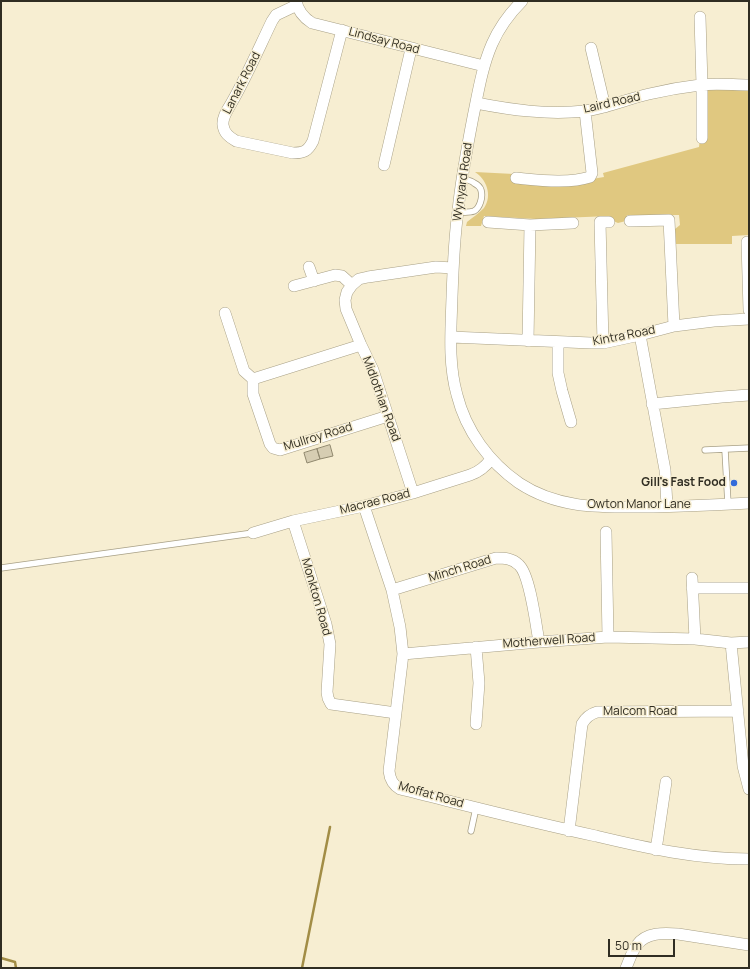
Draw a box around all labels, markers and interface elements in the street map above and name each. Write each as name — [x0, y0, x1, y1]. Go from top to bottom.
street label: Lindsay Road — [347, 25, 421, 57]
street label: Lanark Road — [220, 50, 264, 116]
street label: Laird Road — [582, 89, 642, 117]
street label: Wynyard Road — [450, 142, 476, 222]
street label: Kintra Road — [591, 323, 657, 349]
street label: Midlothian Road — [359, 355, 403, 443]
street label: Mullroy Road — [282, 420, 354, 454]
place label: Gill's Fast Food — [641, 476, 726, 490]
marker: Gill's Fast Food — [729, 478, 739, 488]
street label: Macrae Road — [338, 486, 412, 518]
street label: Owton Manor Lane — [587, 498, 691, 512]
street label: Minch Road — [427, 553, 493, 585]
street label: Monkton Road — [298, 557, 334, 637]
street label: Motherwell Road — [502, 631, 596, 651]
street label: Malcom Road — [603, 705, 677, 719]
street label: Moffat Road — [397, 779, 465, 811]
scale bar — [610, 931, 677, 957]
text: 50 m — [615, 937, 642, 954]

